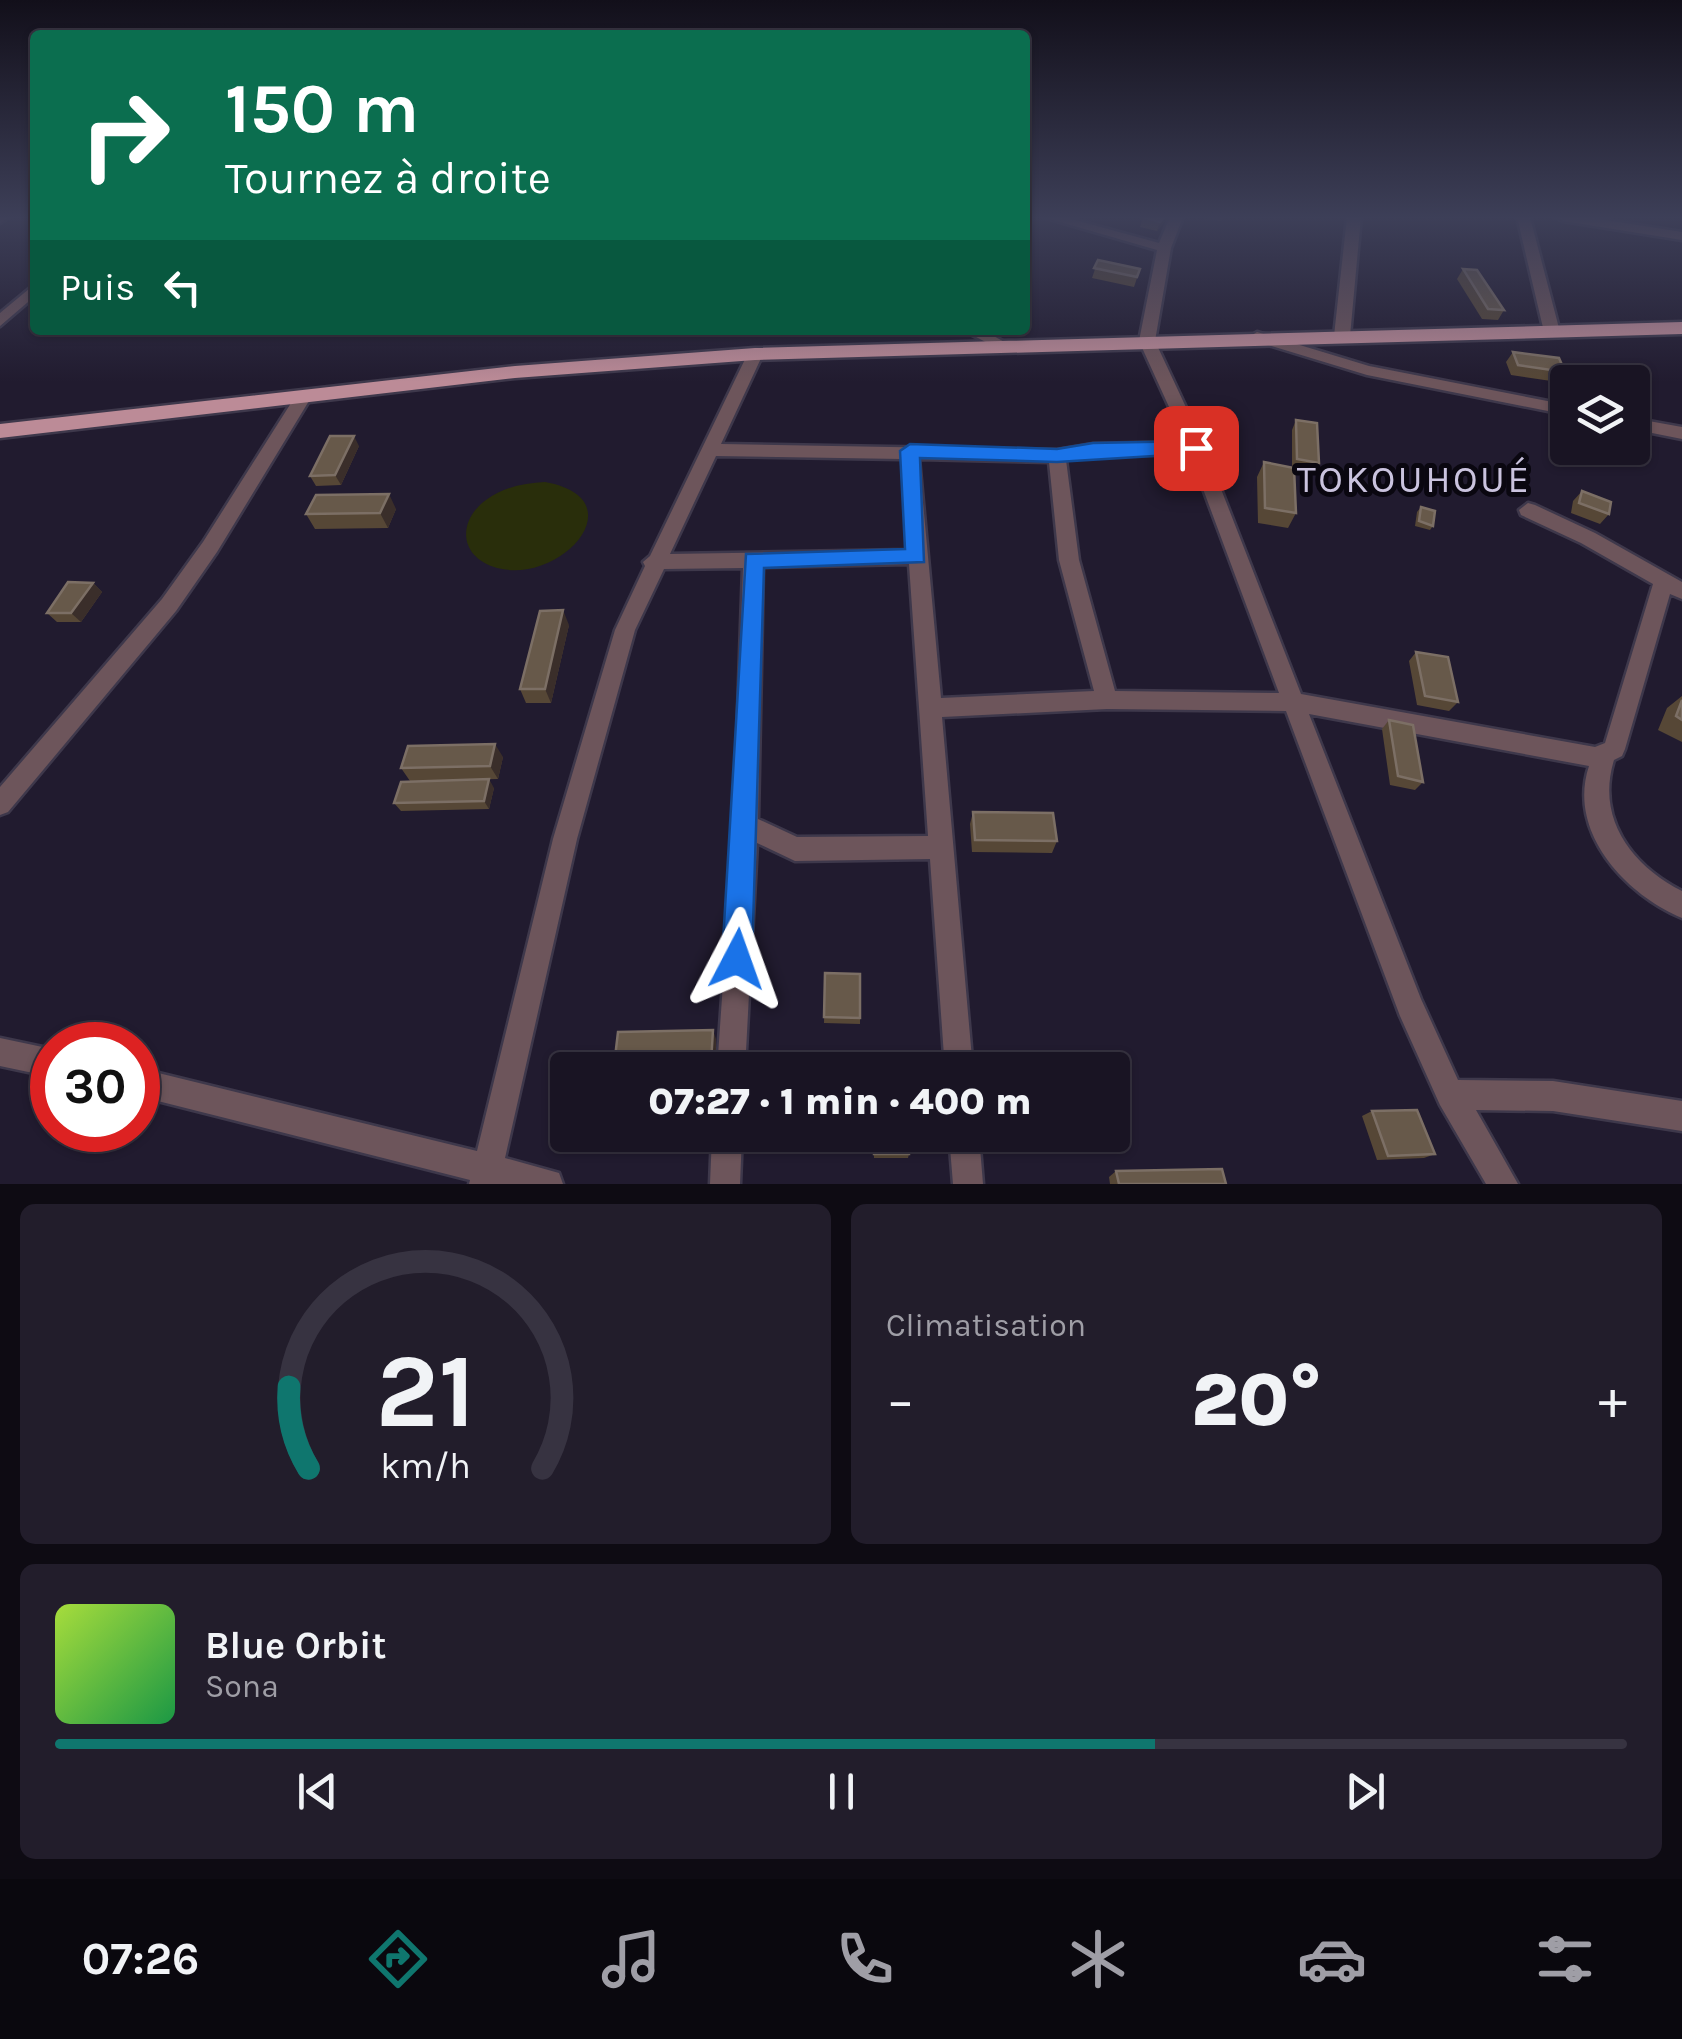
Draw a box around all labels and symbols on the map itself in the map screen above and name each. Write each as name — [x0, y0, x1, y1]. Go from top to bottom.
pin — [1154, 406, 1239, 491]
district label: TOKOUHOUÉ — [1297, 456, 1531, 502]
position arrow — [685, 907, 789, 1011]
speed limit sign: 30 — [30, 1022, 160, 1152]

